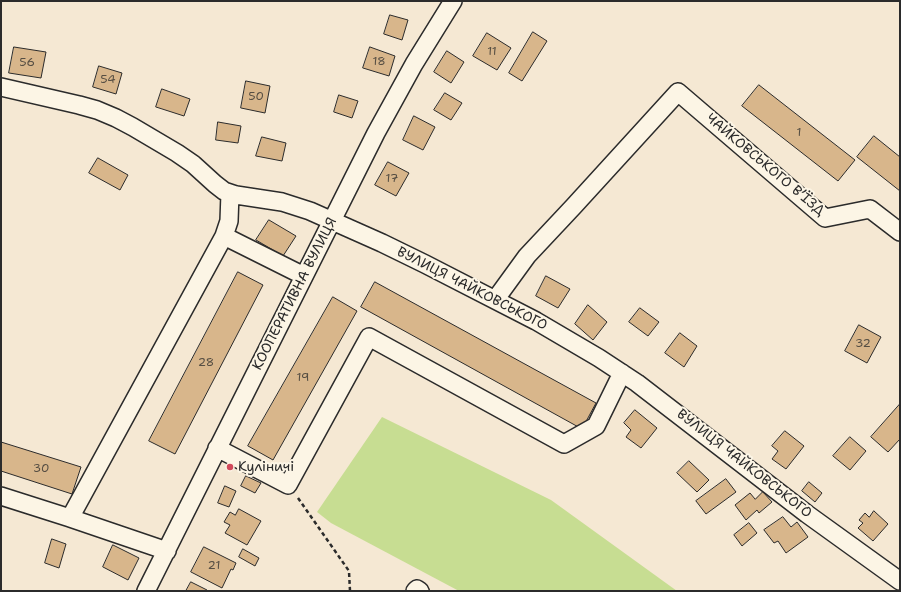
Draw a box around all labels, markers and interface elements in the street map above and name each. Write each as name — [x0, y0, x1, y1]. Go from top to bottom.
house number: 11 — [487, 45, 497, 59]
house number: 18 — [372, 55, 386, 69]
house number: 56 — [19, 56, 35, 70]
house number: 54 — [100, 73, 116, 87]
house number: 50 — [248, 90, 264, 104]
street label: ЧАЙКОВСЬКОГО В’ЇЗД — [702, 110, 828, 220]
house number: 1 — [796, 126, 802, 140]
house number: 17 — [386, 172, 398, 186]
street label: КООПЕРАТИВНА ВУЛИЦЯ — [249, 215, 341, 373]
street label: ВУЛИЦЯ ЧАЙКОВСЬКОГО — [394, 244, 550, 334]
house number: 32 — [855, 337, 871, 351]
house number: 28 — [198, 356, 214, 370]
house number: 19 — [297, 371, 309, 385]
street label: ВУЛИЦЯ ЧАЙКОВСЬКОГО — [673, 406, 815, 522]
place label: Куліничі — [238, 459, 294, 475]
house number: 30 — [33, 462, 49, 476]
marker: Куліничі — [225, 462, 235, 472]
house number: 21 — [208, 559, 220, 573]

